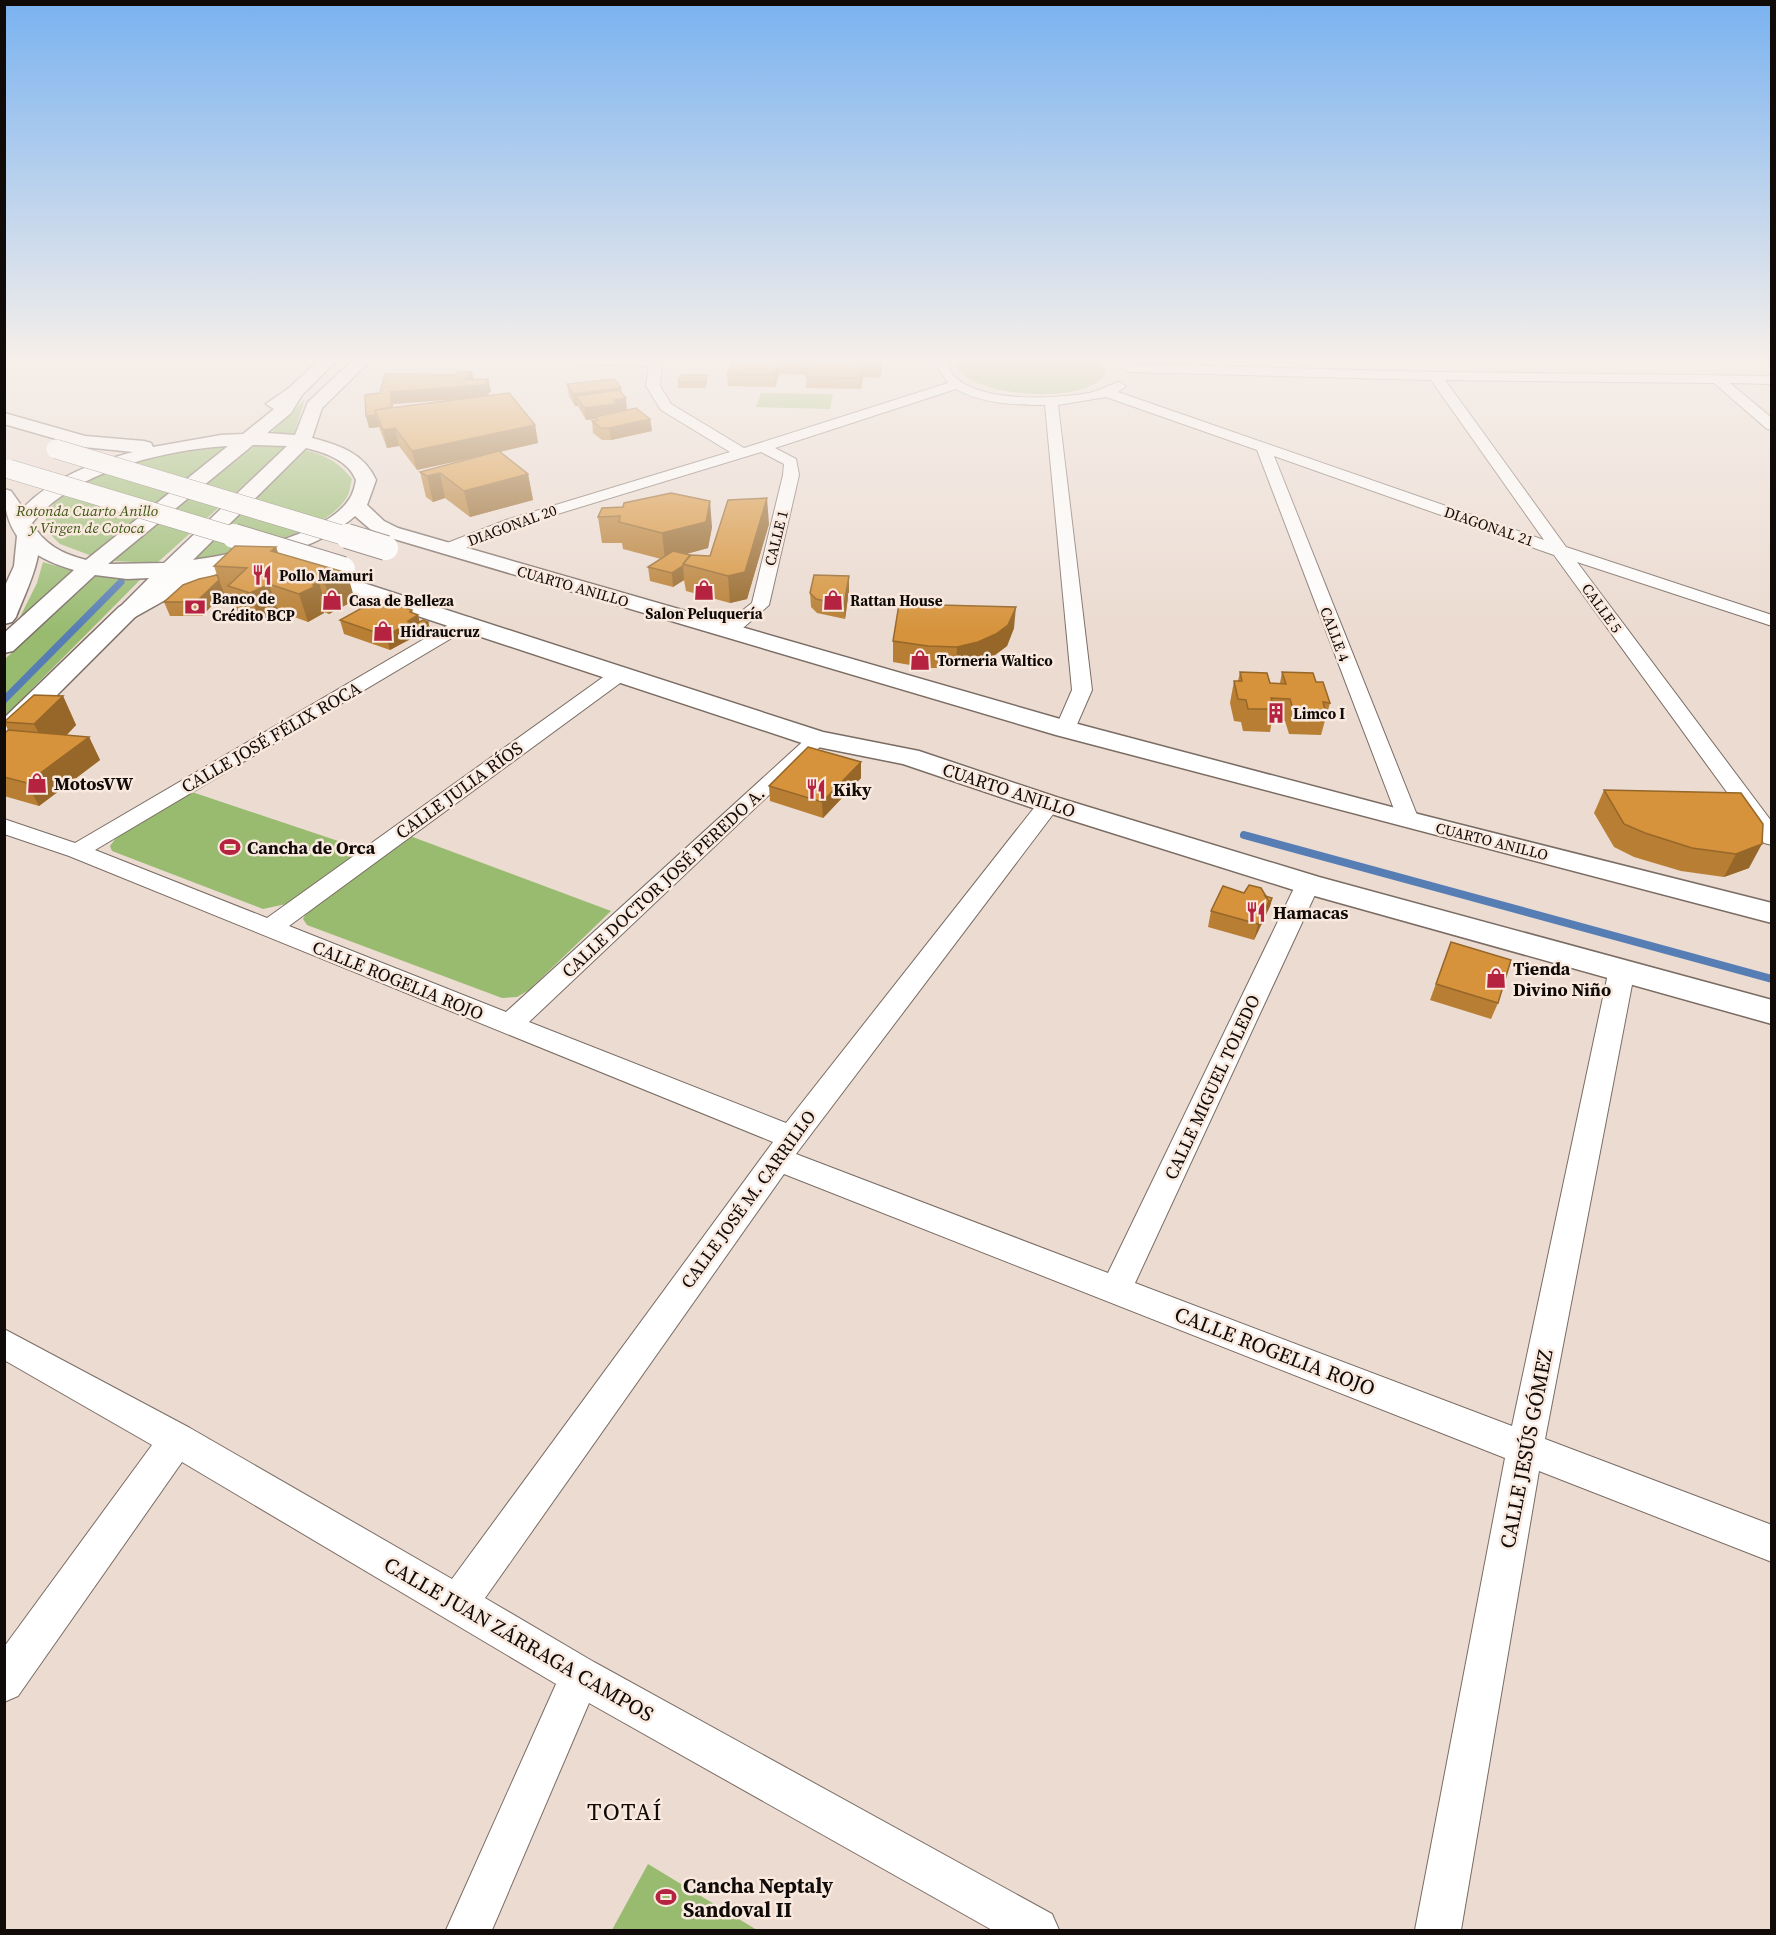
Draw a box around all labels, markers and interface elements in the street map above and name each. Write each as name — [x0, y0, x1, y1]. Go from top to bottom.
street label: DIAGONAL 20 — [464, 499, 560, 551]
park label: Rotonda Cuarto Anillo y Virgen de Cotoca — [15, 500, 158, 538]
street label: DIAGONAL 21 — [1441, 501, 1537, 551]
street label: CALLE 1 — [759, 508, 793, 568]
street label: CUARTO ANILLO — [515, 560, 631, 612]
restaurant icon: Pollo Mamuri — [250, 563, 274, 587]
place label: Pollo Mamuri — [279, 565, 373, 586]
shop icon: Salon Peluquería — [692, 578, 716, 602]
street label: CALLE 5 — [1577, 579, 1627, 637]
place label: Banco de Crédito BCP — [212, 588, 295, 626]
shop icon: Casa de Belleza — [320, 588, 344, 612]
shop icon: Rattan House — [821, 588, 845, 612]
place label: Casa de Belleza — [349, 590, 455, 611]
place label: Rattan House — [850, 590, 943, 611]
bank icon: Banco de Crédito BCP — [183, 595, 207, 619]
place label: Salon Peluquería — [645, 603, 764, 624]
street label: CALLE 4 — [1315, 604, 1355, 665]
shop icon: Hidraucruz — [371, 619, 395, 643]
place label: Hidraucruz — [400, 621, 479, 642]
shop icon: Torneria Waltico — [908, 648, 932, 672]
place label: Torneria Waltico — [937, 650, 1053, 671]
street label: CALLE JOSÉ FÉLIX ROCA — [176, 675, 366, 799]
building icon: Limco I — [1264, 701, 1288, 725]
place label: Limco I — [1293, 703, 1345, 724]
street label: CALLE JULIA RÍOS — [390, 735, 528, 845]
street label: CUARTO ANILLO — [939, 757, 1079, 823]
shop icon: MotosVW — [25, 771, 49, 795]
place label: MotosVW — [54, 771, 133, 796]
restaurant icon: Kiky — [804, 777, 828, 801]
place label: Kiky — [833, 777, 872, 802]
street label: CALLE DOCTOR JOSÉ PEREDO A. — [556, 781, 770, 983]
street label: CUARTO ANILLO — [1434, 817, 1550, 865]
sports icon: Cancha de Orca — [218, 835, 242, 859]
place label: Cancha de Orca — [247, 835, 376, 860]
restaurant icon: Hamacas — [1244, 900, 1268, 924]
place label: Hamacas — [1273, 900, 1349, 925]
street label: CALLE ROGELIA ROJO — [309, 934, 487, 1026]
place label: Tienda Divino Niño — [1513, 956, 1611, 1002]
shop icon: Tienda Divino Niño — [1484, 966, 1508, 990]
street label: CALLE MIGUEL TOLEDO — [1158, 990, 1266, 1184]
street label: CALLE JOSÉ M. CARRILLO — [675, 1105, 821, 1293]
street label: CALLE ROGELIA ROJO — [1170, 1299, 1380, 1403]
street label: CALLE JESÚS GÓMEZ — [1492, 1347, 1560, 1551]
street label: CALLE JUAN ZÁRRAGA CAMPOS — [379, 1550, 659, 1728]
district label: TOTAÍ — [587, 1795, 663, 1828]
place label: Cancha Neptaly Sandoval II — [683, 1871, 834, 1924]
sports icon: Cancha Neptaly Sandoval II — [654, 1885, 678, 1909]

